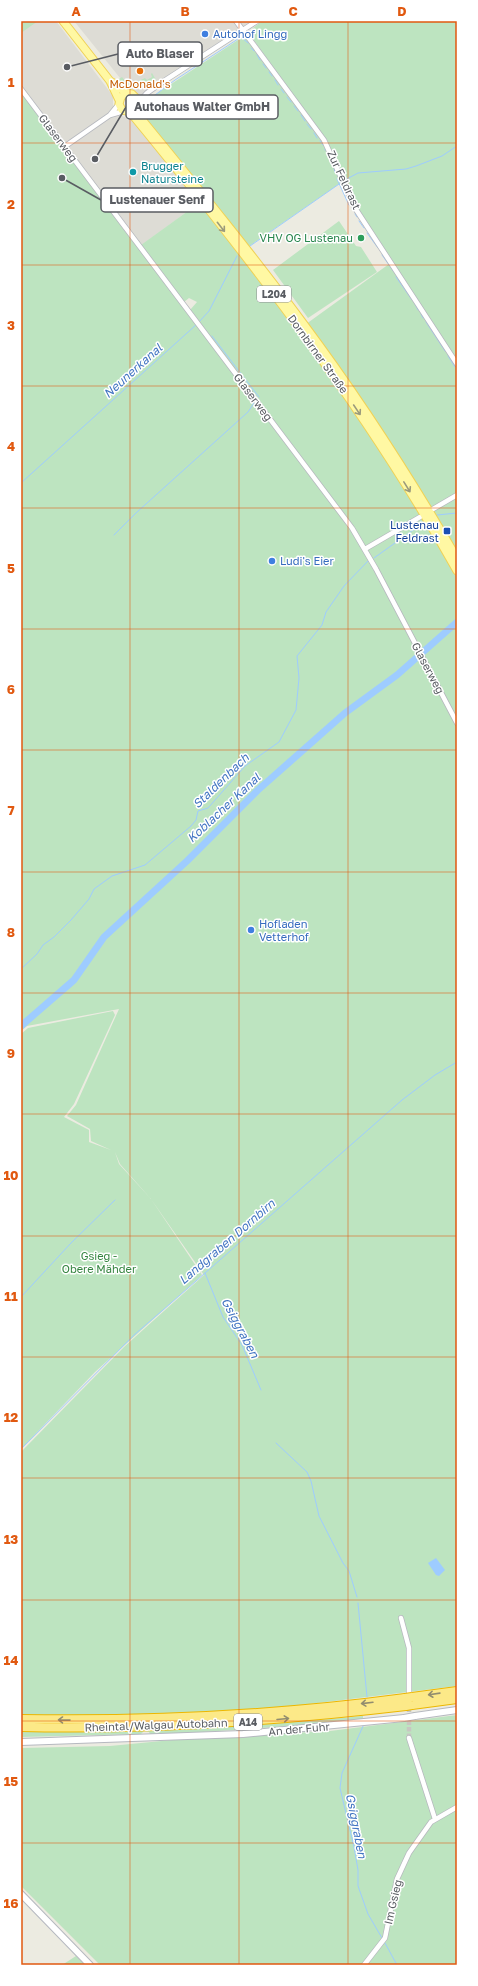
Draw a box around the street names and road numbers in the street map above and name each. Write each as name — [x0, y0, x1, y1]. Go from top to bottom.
street label: Glaserweg — [36, 111, 80, 164]
street label: Zur Feldrast — [325, 148, 364, 211]
road number: L204 — [257, 286, 291, 302]
street label: Dornbirner Straße — [286, 312, 351, 396]
street label: Glaserweg — [231, 370, 275, 423]
street label: Glaserweg — [410, 640, 447, 696]
road number: A14 — [234, 1714, 262, 1730]
street label: Rheintal/Walgau Autobahn — [84, 1716, 228, 1733]
street label: An der Fuhr — [268, 1719, 331, 1738]
street label: Im Gsieg — [381, 1878, 404, 1926]

